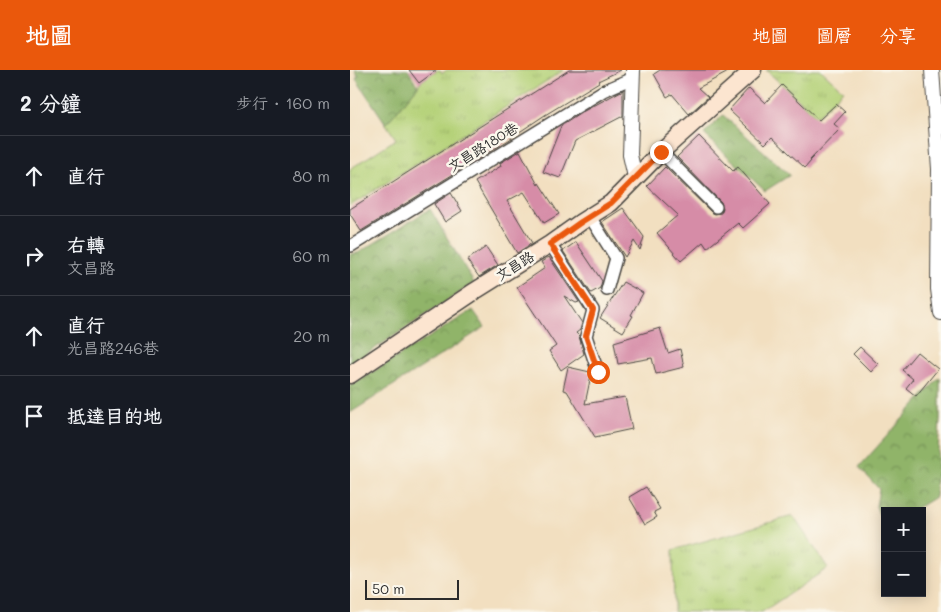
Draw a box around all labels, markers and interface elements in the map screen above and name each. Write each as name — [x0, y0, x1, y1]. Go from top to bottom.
text: 地圖 — [25, 19, 73, 50]
text: 地圖 — [752, 23, 788, 47]
text: 圖層 — [816, 23, 852, 47]
text: 分享 — [880, 23, 916, 47]
text: 2 分鐘 — [20, 89, 81, 116]
text: 步行 · 160 m — [236, 92, 330, 113]
street label: 文昌路180巷 — [444, 117, 522, 176]
route end — [650, 141, 673, 164]
icon: ahead — [20, 162, 48, 190]
text: 直行 — [67, 163, 105, 188]
text: 80 m — [293, 165, 330, 186]
text: 右轉 — [67, 232, 105, 257]
icon: right — [20, 242, 48, 270]
text: 60 m — [293, 245, 330, 266]
street label: 文昌路 — [492, 246, 538, 285]
text: 文昌路 — [67, 257, 115, 278]
text: 直行 — [67, 312, 105, 337]
icon: ahead — [20, 322, 48, 350]
text: 20 m — [293, 325, 330, 346]
text: 光昌路246巷 — [67, 337, 159, 358]
route start — [587, 361, 610, 384]
icon: arrive — [20, 402, 48, 430]
text: 抵達目的地 — [67, 403, 162, 428]
map controls — [881, 507, 926, 597]
button: + — [881, 507, 926, 552]
button: − — [881, 552, 926, 597]
scale bar — [365, 577, 459, 600]
text: 50 m — [372, 579, 404, 598]

